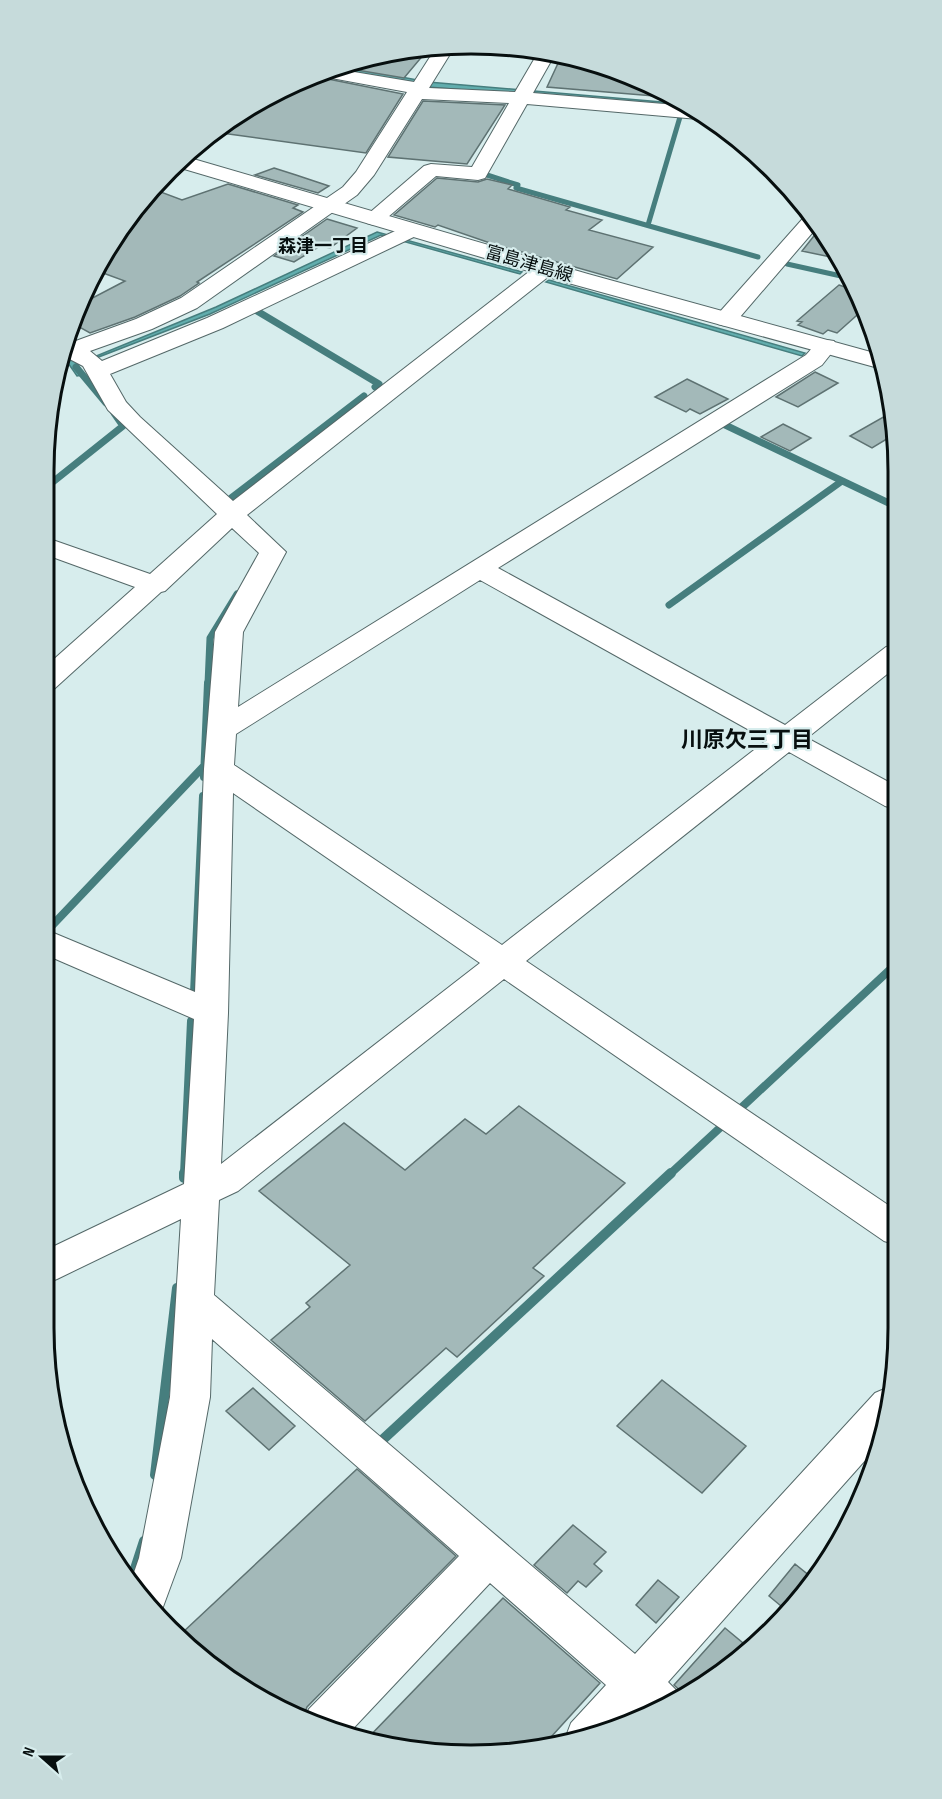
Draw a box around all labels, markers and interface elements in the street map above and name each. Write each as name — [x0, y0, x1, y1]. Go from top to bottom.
district label: 森津一丁目 — [278, 236, 368, 257]
street label: 富島津島線 — [483, 242, 575, 286]
district label: 川原欠三丁目 — [681, 727, 813, 754]
north arrow — [12, 1727, 72, 1787]
text: N — [19, 1745, 40, 1760]

